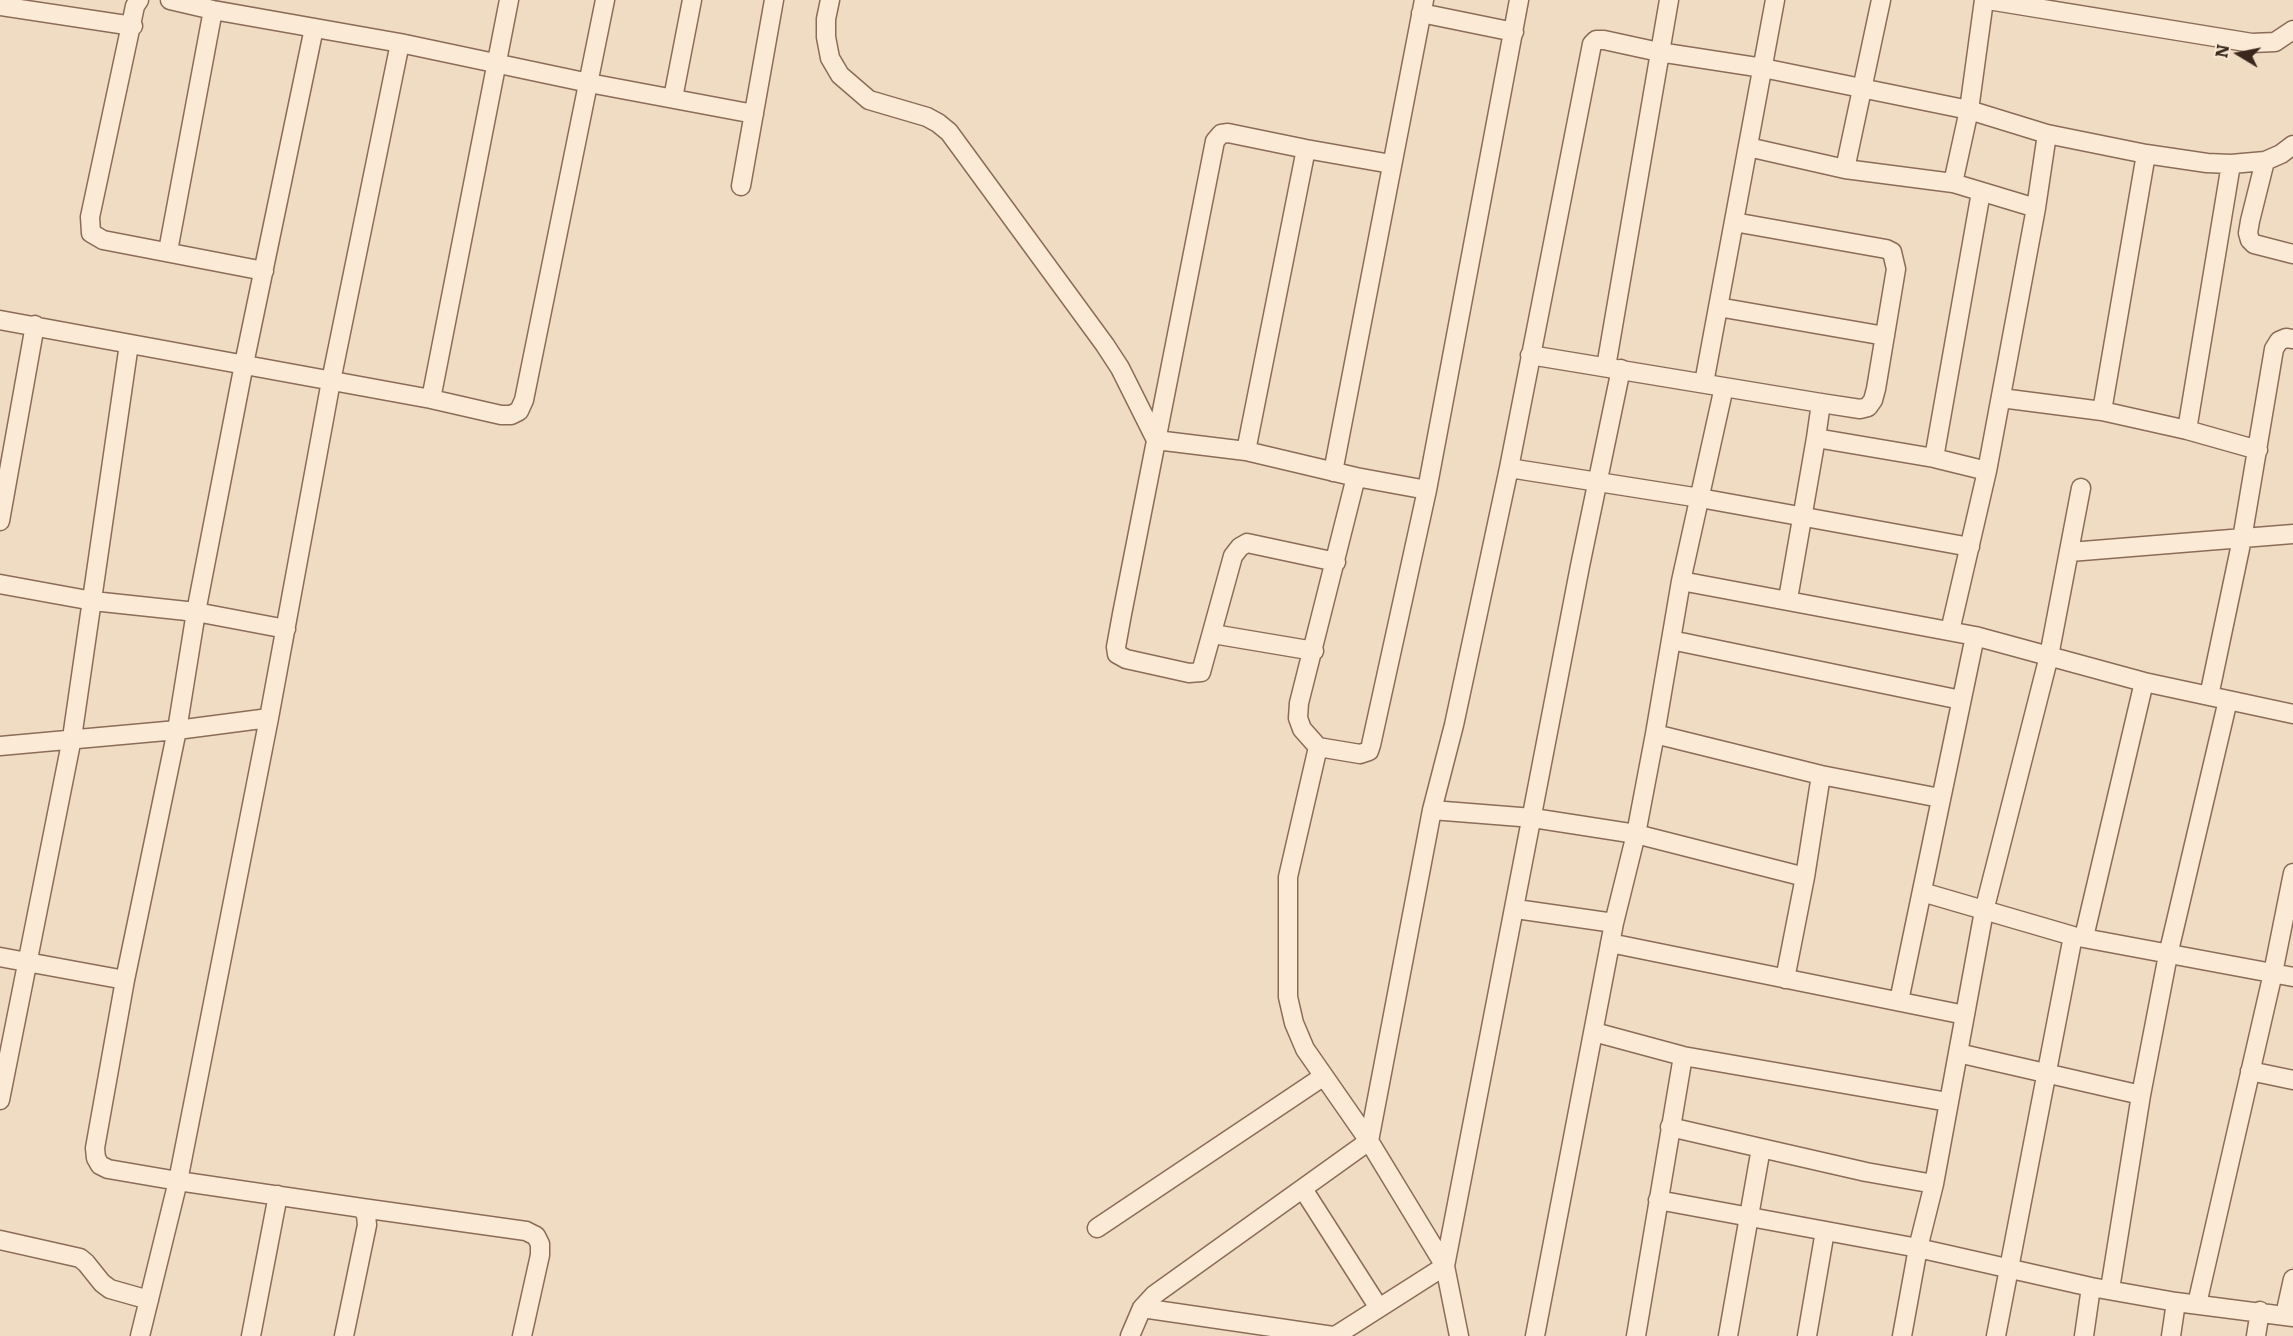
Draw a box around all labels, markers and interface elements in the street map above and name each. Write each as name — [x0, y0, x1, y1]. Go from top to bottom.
north arrow — [2209, 24, 2269, 84]
text: N — [2208, 42, 2234, 60]

